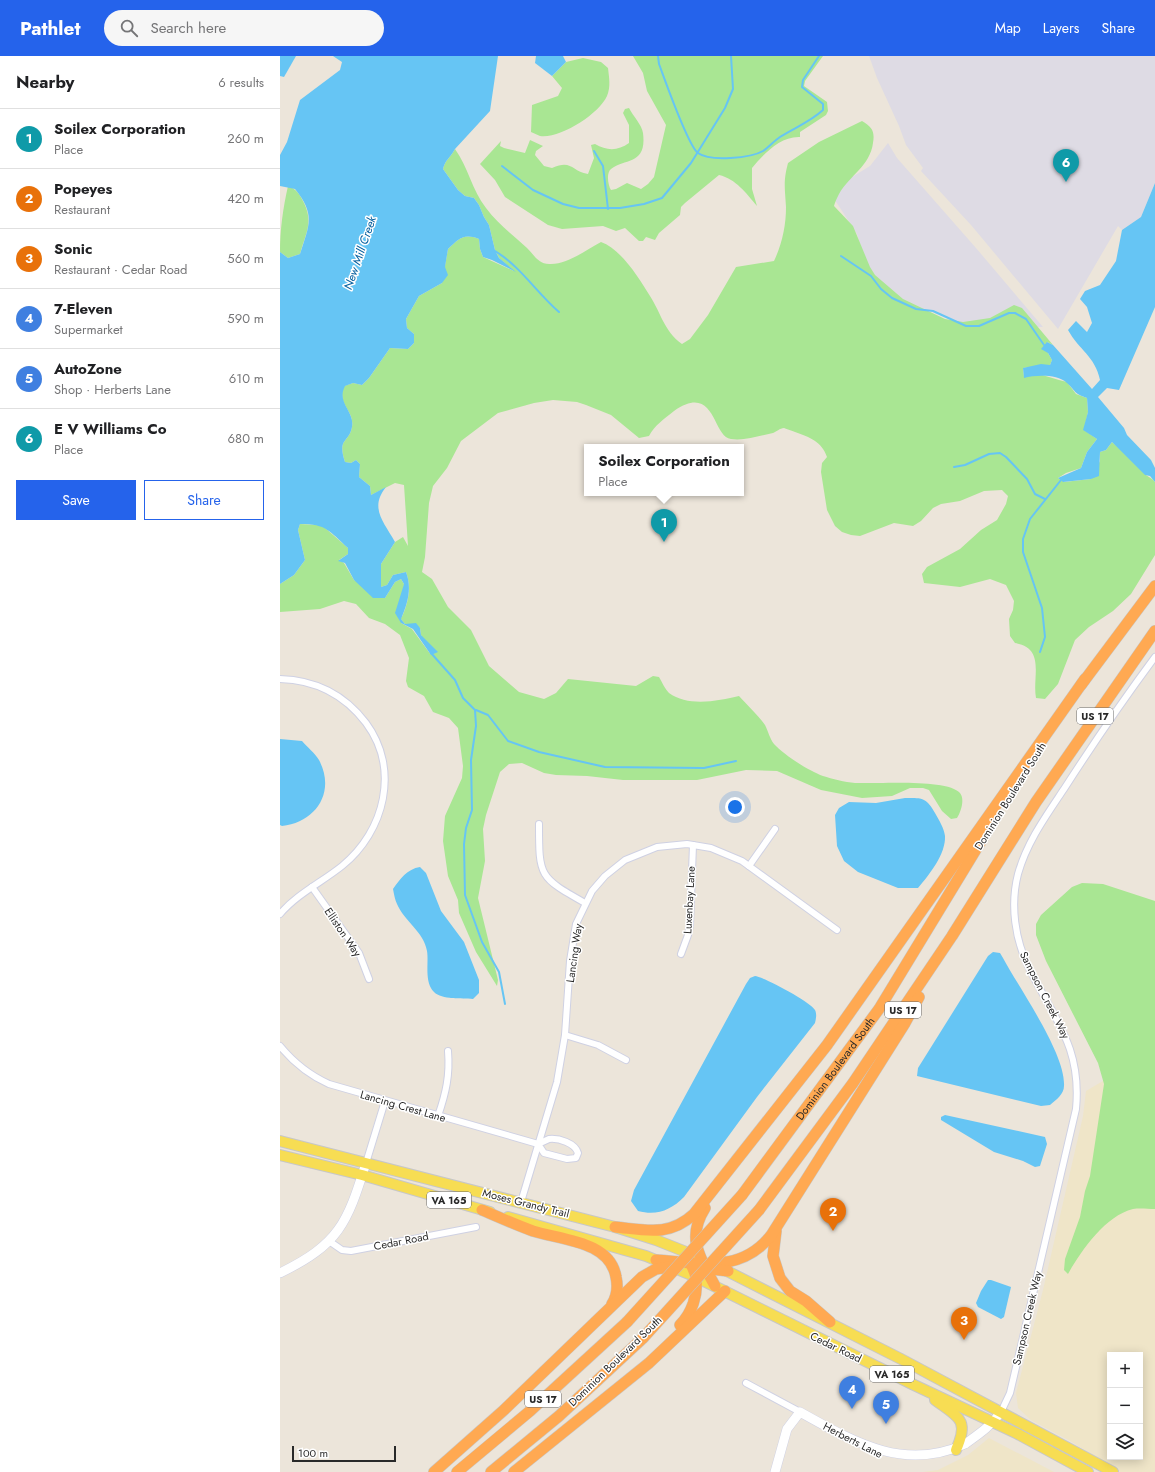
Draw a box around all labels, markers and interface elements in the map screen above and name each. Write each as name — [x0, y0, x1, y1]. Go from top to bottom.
search box — [104, 10, 384, 46]
text: Pathlet — [20, 15, 80, 42]
icon: search — [118, 17, 140, 39]
text: Search here — [150, 17, 226, 39]
text: Map — [995, 18, 1021, 38]
text: Layers — [1043, 18, 1079, 38]
text: Share — [1101, 18, 1135, 38]
text: Nearby — [16, 70, 74, 94]
text: 6 results — [218, 73, 264, 92]
text: Soilex Corporation — [54, 118, 186, 140]
text: 1 — [26, 129, 32, 148]
text: 260 m — [227, 129, 264, 148]
text: Place — [54, 140, 83, 159]
pin: 6 — [1053, 149, 1079, 182]
text: Popeyes — [54, 178, 112, 200]
text: 2 — [25, 189, 33, 208]
text: 420 m — [227, 189, 264, 208]
text: Restaurant — [54, 200, 110, 219]
water label: New Mill Creek — [339, 213, 381, 292]
text: Sonic — [54, 238, 92, 260]
text: 3 — [25, 249, 33, 268]
text: 560 m — [227, 249, 264, 268]
text: Restaurant · Cedar Road — [54, 260, 187, 279]
text: 7-Eleven — [54, 298, 113, 320]
text: 4 — [24, 309, 34, 328]
text: 590 m — [227, 309, 264, 328]
text: Supermarket — [54, 320, 123, 339]
text: AutoZone — [54, 358, 122, 380]
text: 5 — [25, 369, 33, 388]
text: 610 m — [229, 369, 264, 388]
text: Shop · Herberts Lane — [54, 380, 171, 399]
text: E V Williams Co — [54, 418, 167, 440]
text: 6 — [25, 429, 33, 448]
text: 680 m — [228, 429, 264, 448]
text: Place — [54, 440, 83, 459]
popup — [584, 444, 744, 496]
text: Soilex Corporation — [598, 450, 730, 472]
text: Place — [598, 472, 628, 491]
button: Save — [16, 480, 136, 520]
button: Share — [144, 480, 264, 520]
pin: 1 — [651, 509, 677, 542]
road number: US 17 — [1077, 708, 1113, 724]
street label: Dominion Boulevard South — [970, 739, 1050, 853]
your location — [725, 797, 745, 817]
street label: Luxenbay Lane — [679, 865, 699, 934]
street label: Elliston Way — [321, 904, 365, 960]
street label: Lancing Way — [562, 922, 586, 984]
street label: Sampson Creek Way — [1016, 949, 1074, 1042]
road number: US 17 — [885, 1002, 921, 1018]
street label: Dominion Boulevard South — [792, 1014, 878, 1123]
street label: Lancing Crest Lane — [358, 1086, 448, 1126]
street label: Moses Grandy Trail — [481, 1184, 571, 1222]
road number: VA 165 — [427, 1192, 471, 1208]
pin: 2 — [820, 1198, 846, 1231]
street label: Cedar Road — [372, 1228, 430, 1254]
street label: Sampson Creek Way — [1008, 1269, 1046, 1367]
pin: 3 — [951, 1307, 977, 1340]
street label: Dominion Boulevard South — [565, 1312, 665, 1410]
street label: Cedar Road — [808, 1328, 864, 1366]
map controls — [1107, 1352, 1143, 1460]
button: + — [1107, 1352, 1143, 1388]
road number: VA 165 — [870, 1366, 914, 1382]
pin: 4 — [839, 1376, 865, 1409]
button: − — [1107, 1388, 1143, 1424]
road number: US 17 — [525, 1391, 561, 1407]
pin: 5 — [873, 1391, 899, 1424]
street label: Herberts Lane — [820, 1418, 886, 1462]
button: layers — [1107, 1424, 1143, 1460]
scale bar — [292, 1444, 396, 1463]
text: 100 m — [298, 1445, 328, 1461]

